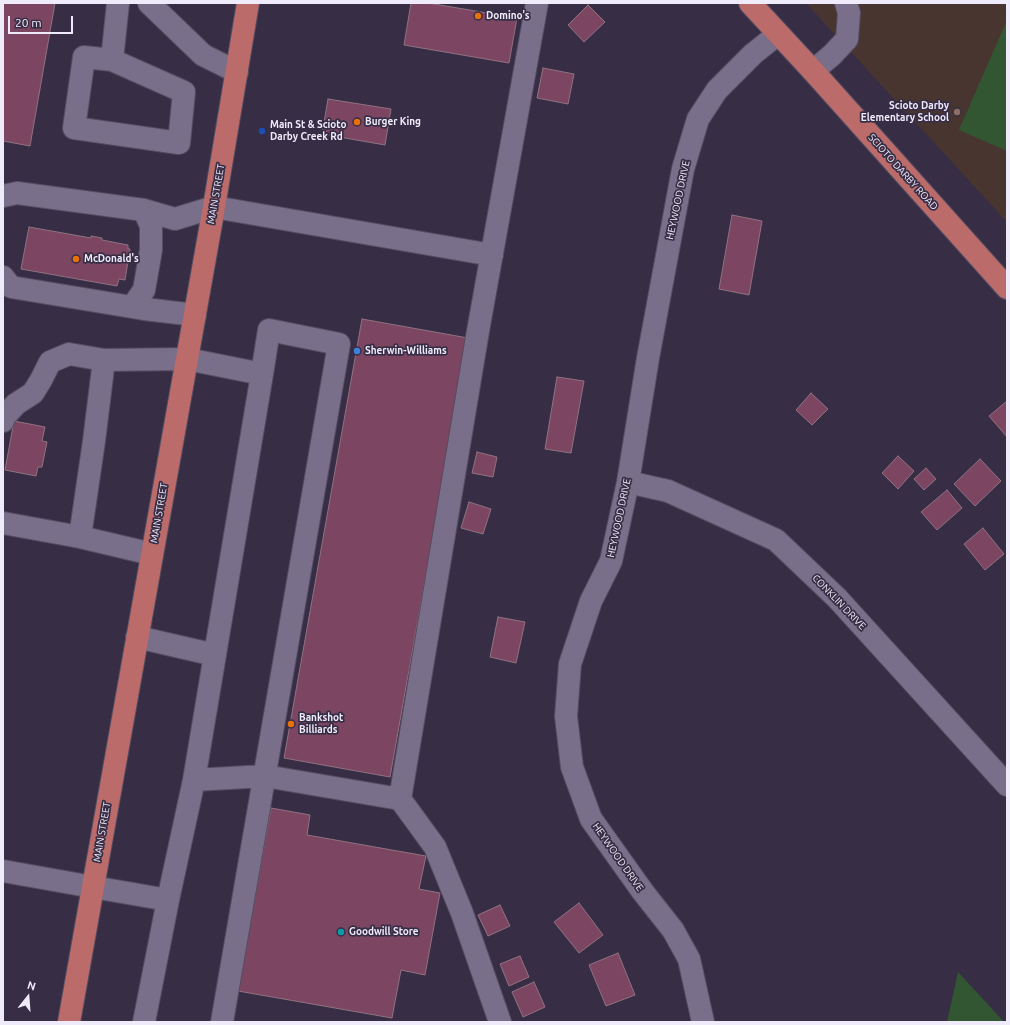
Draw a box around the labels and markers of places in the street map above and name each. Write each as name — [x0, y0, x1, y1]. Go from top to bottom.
place label: Domino's — [486, 10, 530, 22]
marker: Domino's — [473, 11, 483, 21]
place label: Scioto Darby Elementary School — [861, 100, 949, 124]
marker: Scioto Darby Elementary School — [952, 107, 962, 117]
place label: Burger King — [365, 116, 421, 128]
marker: Burger King — [352, 117, 362, 127]
place label: Main St & Scioto Darby Creek Rd — [270, 119, 347, 142]
marker: Main St & Scioto Darby Creek Rd — [257, 126, 267, 136]
place label: McDonald's — [84, 253, 139, 265]
marker: McDonald's — [71, 254, 81, 264]
place label: Sherwin-Williams — [365, 345, 447, 357]
marker: Sherwin-Williams — [352, 346, 362, 356]
place label: Bankshot Billiards — [299, 712, 343, 736]
marker: Bankshot Billiards — [286, 719, 296, 729]
place label: Goodwill Store — [349, 926, 419, 938]
marker: Goodwill Store — [336, 927, 346, 937]

